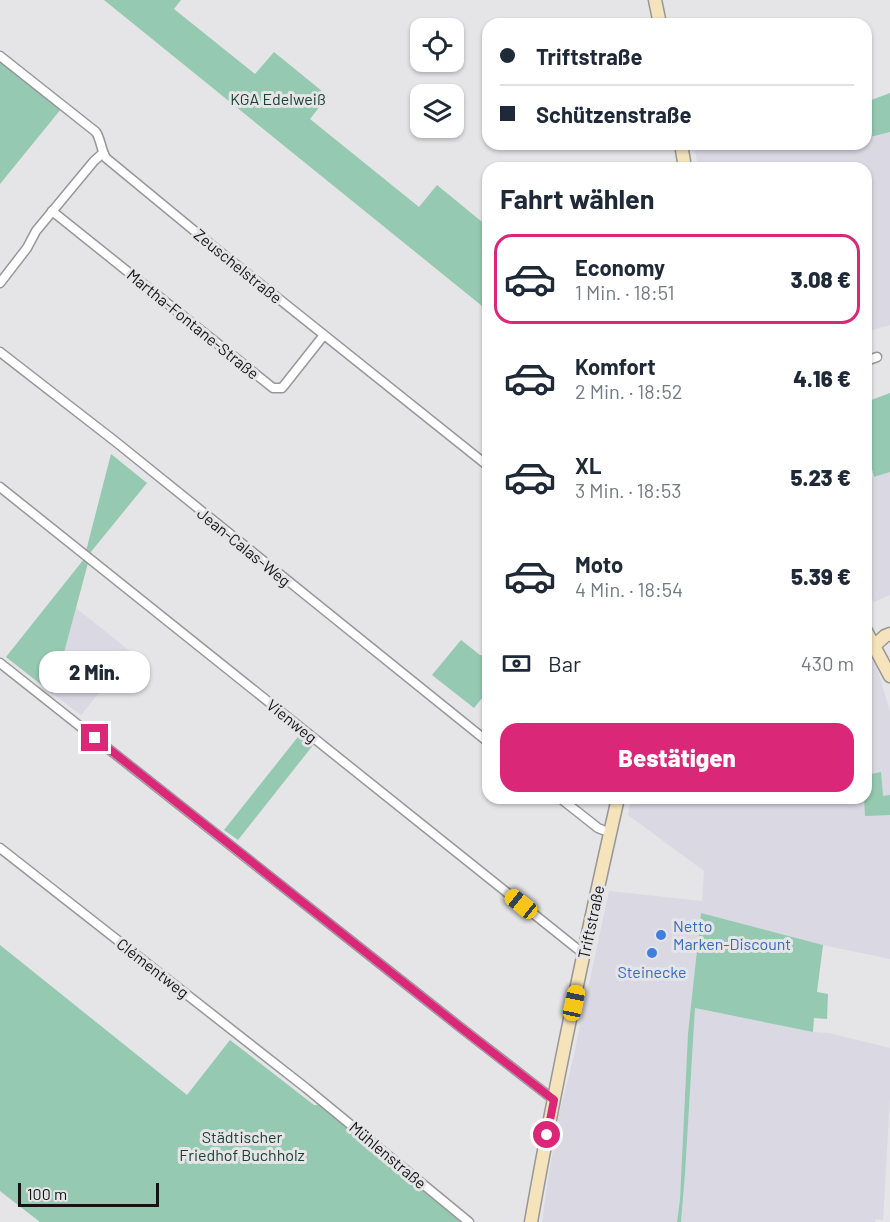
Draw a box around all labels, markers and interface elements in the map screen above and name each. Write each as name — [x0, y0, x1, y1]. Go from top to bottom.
map controls — [410, 18, 464, 138]
button: locate — [410, 18, 464, 72]
text: Triftstraße — [536, 43, 642, 69]
button: layers — [410, 84, 464, 138]
park label: KGA Edelweiß — [230, 89, 326, 108]
text: Schützenstraße — [536, 101, 691, 127]
text: Fahrt wählen — [500, 182, 655, 214]
street label: Zeuschelstraße — [191, 224, 286, 307]
icon: car — [503, 252, 557, 306]
text: Economy — [575, 254, 665, 280]
street label: Martha-Fontane-Straße — [123, 265, 263, 383]
text: 3.08 € — [791, 266, 851, 292]
text: 1 Min. · 18:51 — [575, 280, 674, 304]
icon: car — [503, 351, 557, 405]
text: Komfort — [575, 353, 656, 379]
text: 4.16 € — [793, 365, 851, 391]
text: 2 Min. · 18:52 — [575, 379, 682, 403]
icon: car — [503, 450, 557, 504]
text: XL — [575, 452, 601, 478]
text: 5.23 € — [791, 464, 851, 490]
text: 3 Min. · 18:53 — [575, 478, 682, 502]
street label: Jean-Calas-Weg — [194, 503, 295, 590]
icon: car — [503, 549, 557, 603]
text: Moto — [575, 551, 623, 577]
text: 5.39 € — [791, 563, 851, 589]
text: 4 Min. · 18:54 — [575, 577, 683, 601]
icon: cash — [500, 647, 533, 680]
text: Bar — [548, 650, 581, 676]
callout: 2 Min. — [40, 651, 150, 693]
text: 430 m — [801, 651, 854, 675]
text: 2 Min. — [69, 660, 120, 684]
street label: Vienweg — [263, 695, 321, 747]
button: Bestätigen — [500, 723, 854, 792]
route end — [81, 724, 108, 751]
street label: Triftstraße — [573, 883, 608, 960]
car — [501, 886, 541, 922]
place label: Netto Marken-Discount — [673, 916, 791, 953]
marker: Netto Marken-Discount — [654, 928, 668, 942]
street label: Clémentweg — [113, 934, 193, 1002]
marker: Steinecke — [645, 946, 659, 960]
place label: Steinecke — [617, 962, 687, 981]
car — [561, 984, 587, 1022]
street label: Mühlenstraße — [346, 1117, 431, 1192]
route start — [533, 1121, 560, 1148]
park label: Städtischer Friedhof Buchholz — [179, 1127, 305, 1164]
scale bar — [18, 1180, 159, 1208]
text: 100 m — [27, 1184, 67, 1203]

